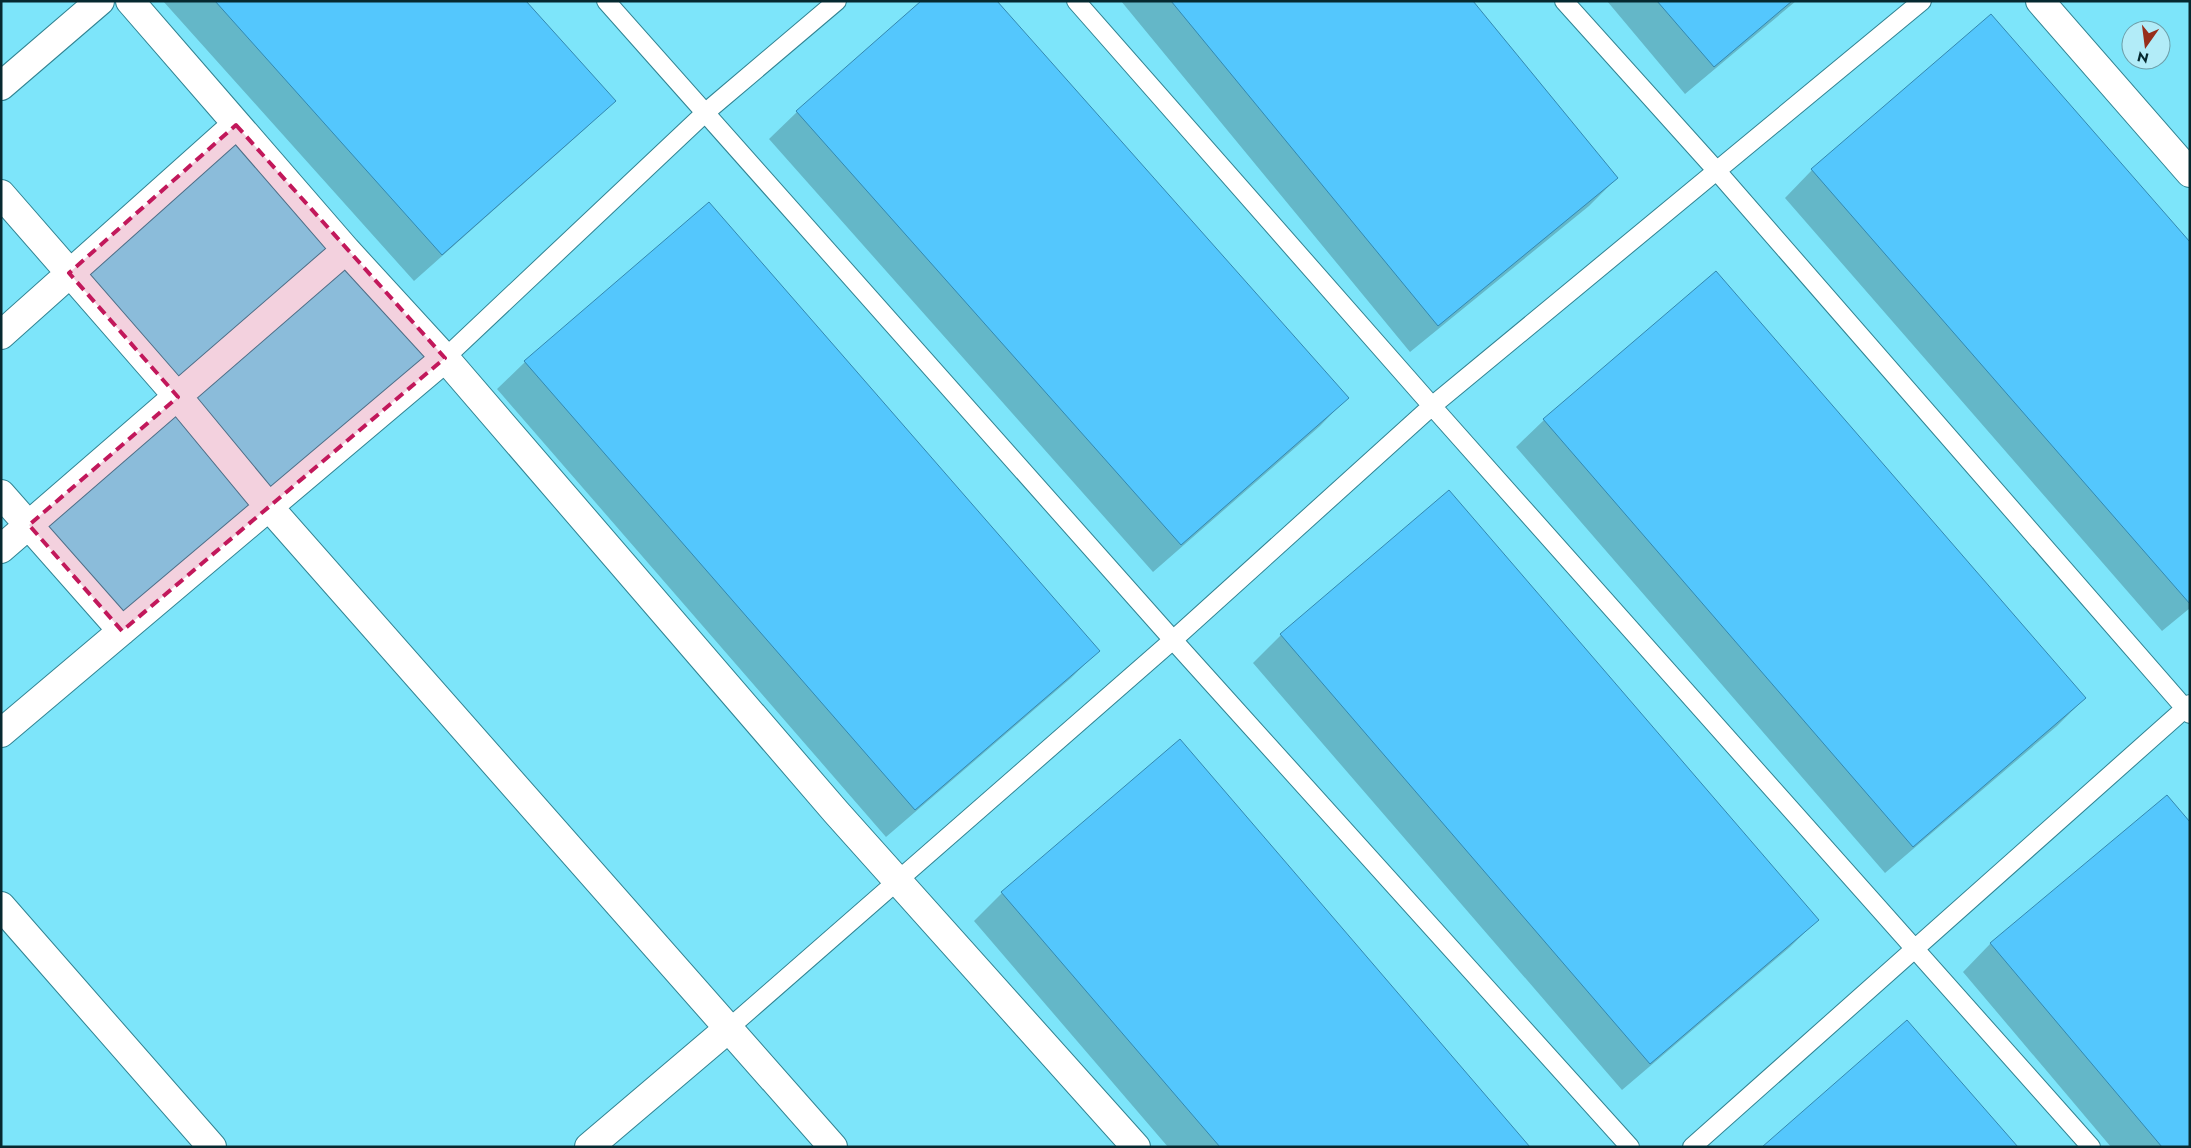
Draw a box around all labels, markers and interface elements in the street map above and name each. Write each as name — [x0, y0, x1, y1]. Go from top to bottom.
north arrow — [2121, 20, 2171, 70]
text: N — [2135, 47, 2151, 69]

